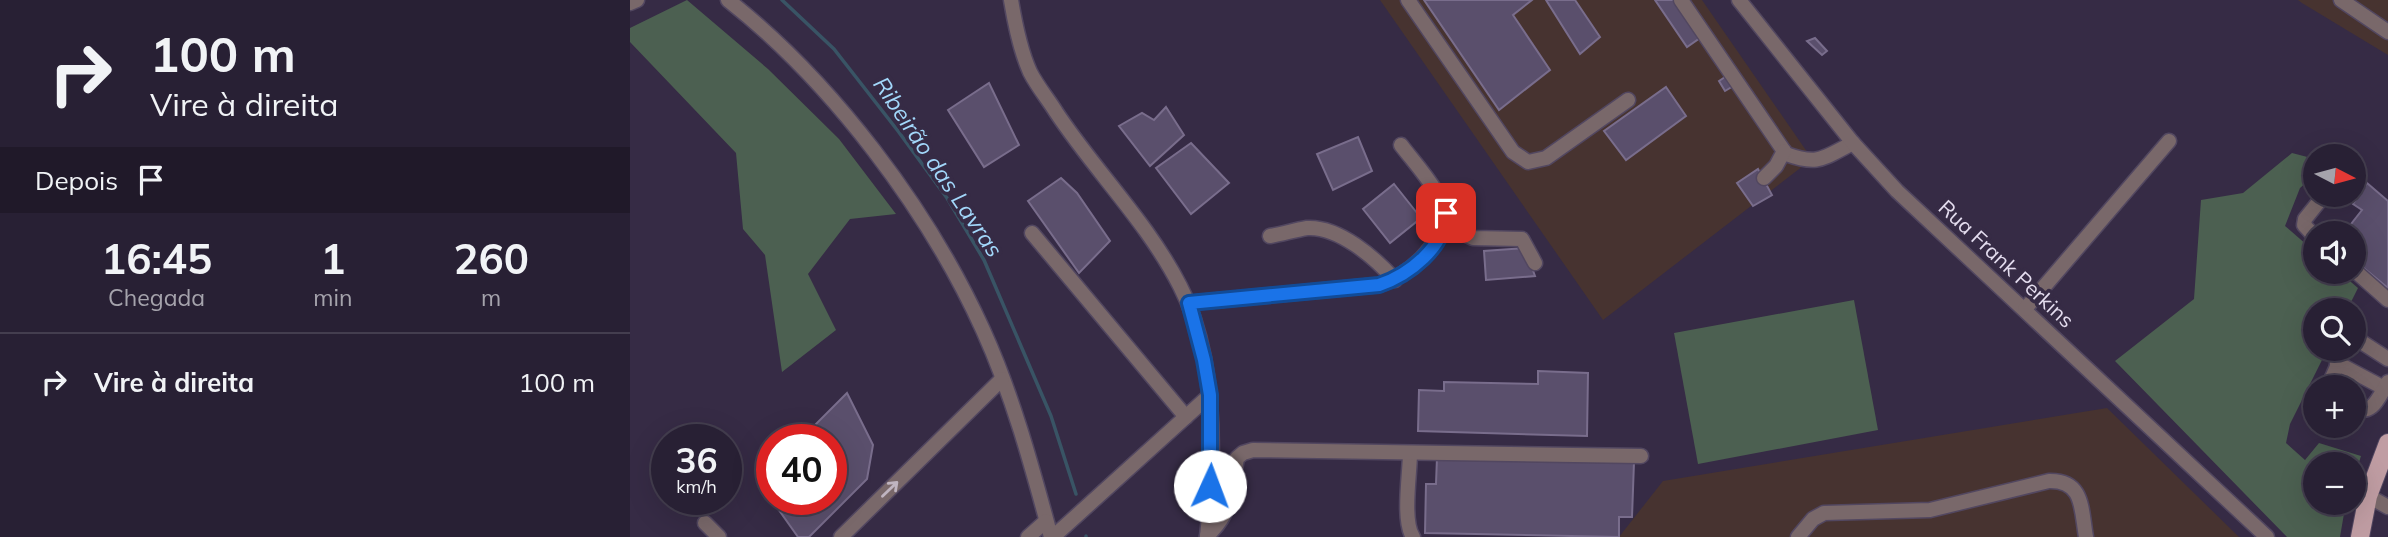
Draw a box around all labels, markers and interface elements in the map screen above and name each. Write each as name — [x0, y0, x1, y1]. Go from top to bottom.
text: 100 m — [150, 23, 296, 84]
icon: right — [35, 28, 126, 119]
water label: Ribeirão das Lavras — [867, 71, 1010, 262]
text: Vire à direita — [150, 84, 338, 124]
north arrow — [2303, 144, 2366, 206]
map controls — [2303, 144, 2366, 515]
icon: arrive — [132, 161, 170, 199]
text: Depois — [35, 164, 118, 197]
pin — [1416, 183, 1476, 243]
icon: arrive — [1427, 194, 1465, 232]
street label: Rua Frank Perkins — [1934, 194, 2080, 333]
button: sound — [2303, 221, 2366, 284]
text: 16:45 — [101, 232, 212, 285]
text: 1 — [320, 232, 345, 285]
text: 260 — [453, 232, 529, 285]
text: Chegada — [108, 283, 205, 312]
text: min — [313, 283, 352, 312]
text: m — [481, 283, 501, 312]
button: search — [2303, 298, 2366, 361]
icon: right — [35, 363, 73, 401]
text: Vire à direita — [94, 366, 254, 399]
text: 100 m — [519, 366, 595, 399]
button: + — [2303, 375, 2366, 438]
speed limit sign: 40 — [756, 424, 847, 515]
text: 36 — [675, 438, 718, 482]
position arrow — [1173, 449, 1247, 523]
button: − — [2303, 452, 2366, 515]
text: km/h — [676, 475, 717, 498]
one-way arrow — [881, 481, 898, 498]

